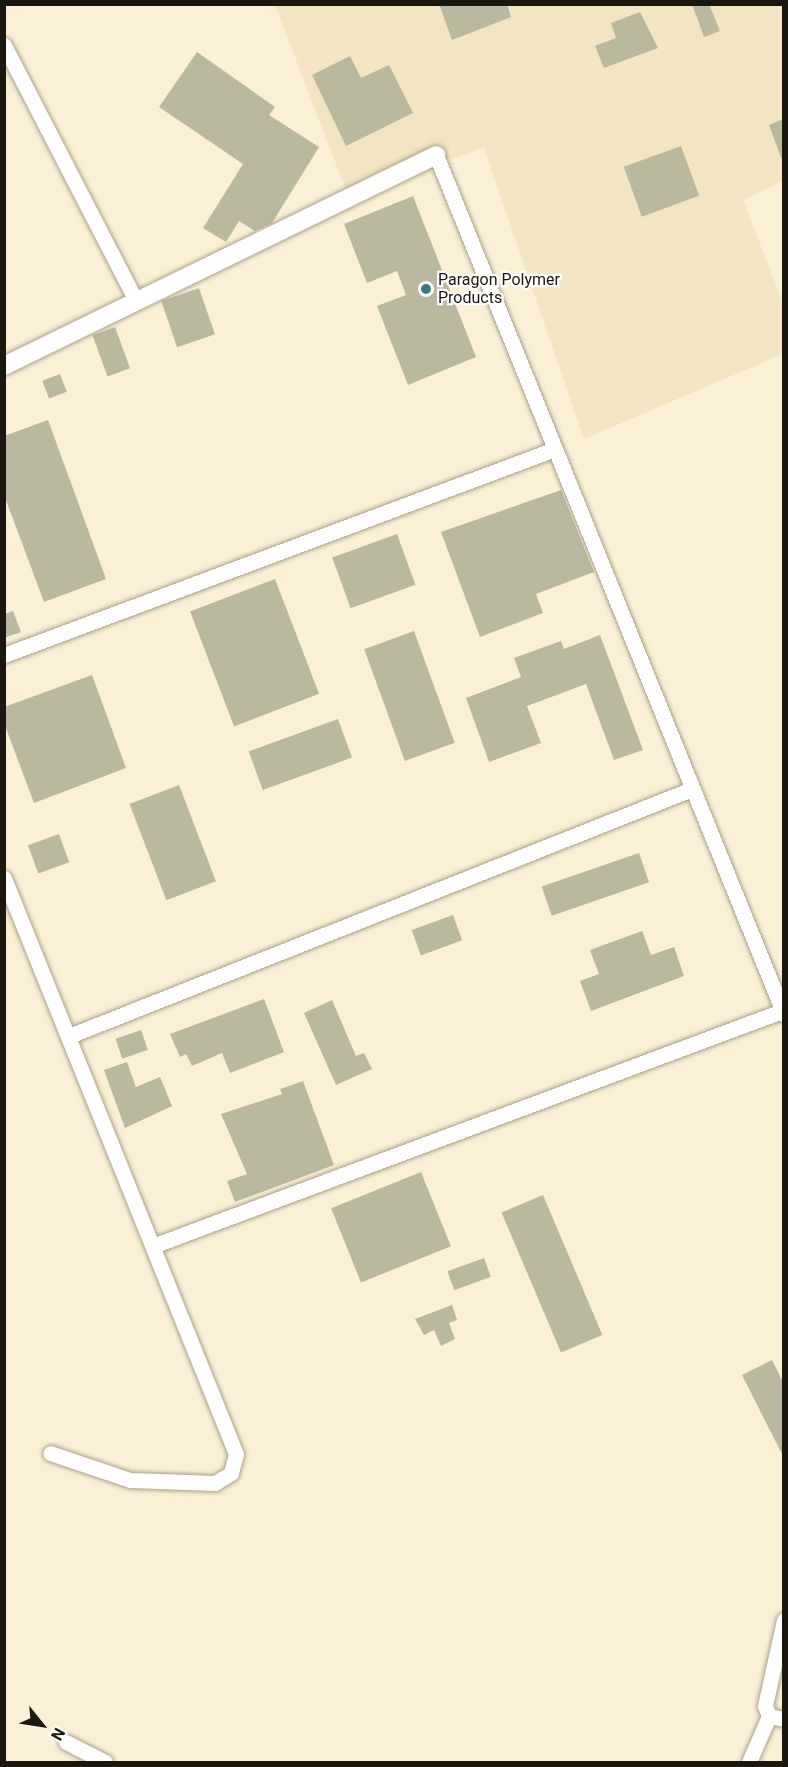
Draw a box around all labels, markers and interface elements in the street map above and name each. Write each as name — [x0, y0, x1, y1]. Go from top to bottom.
place label: Paragon Polymer Products — [438, 270, 560, 308]
marker: Paragon Polymer Products — [419, 282, 433, 296]
north arrow — [12, 1695, 72, 1755]
text: N — [47, 1725, 69, 1744]

